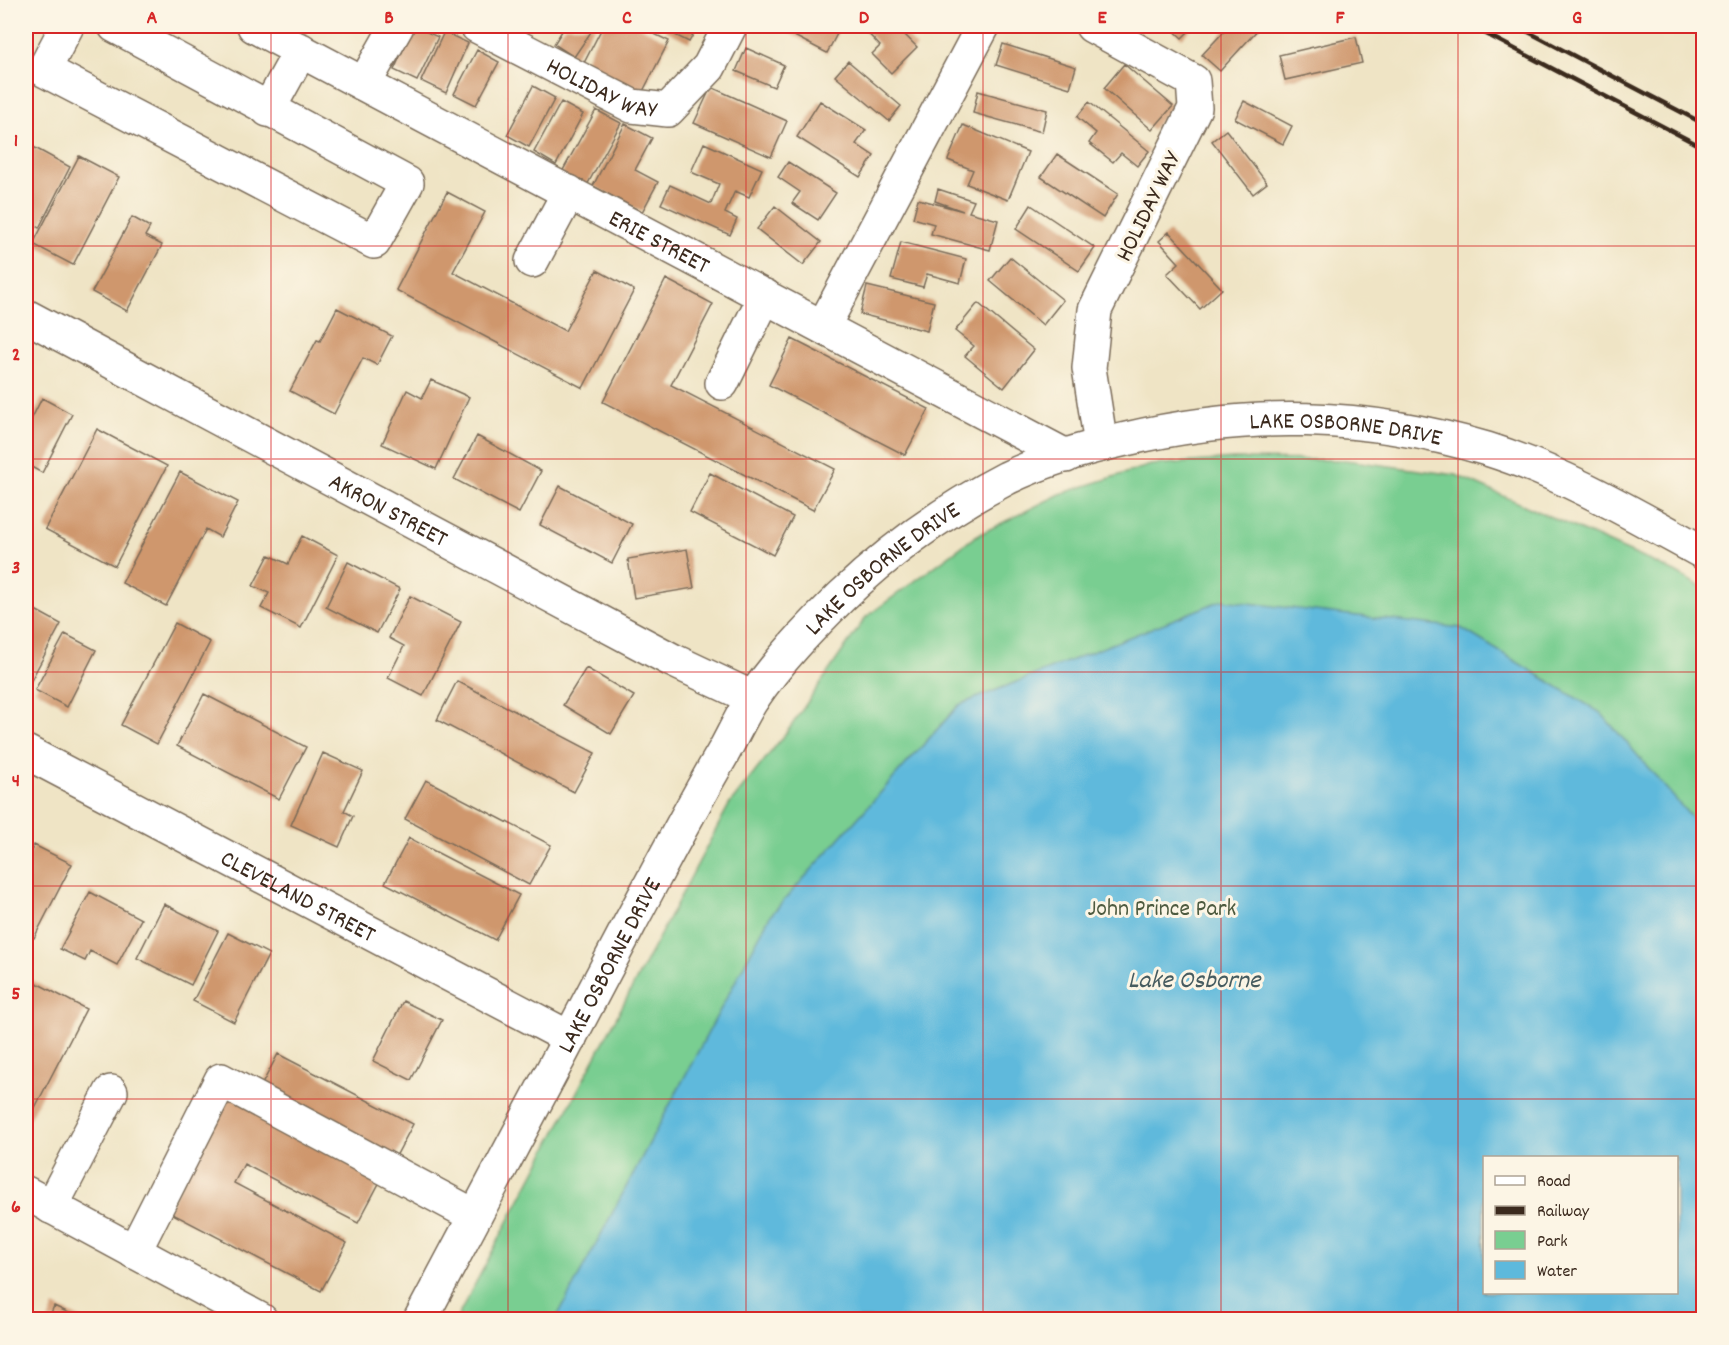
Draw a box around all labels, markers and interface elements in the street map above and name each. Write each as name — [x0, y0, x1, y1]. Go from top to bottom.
text: A — [147, 5, 158, 33]
text: B — [384, 5, 394, 33]
text: C — [622, 5, 632, 33]
text: D — [859, 5, 870, 33]
text: E — [1097, 5, 1107, 33]
text: F — [1336, 5, 1346, 33]
text: G — [1572, 5, 1582, 33]
street label: HOLIDAY WAY — [539, 51, 660, 129]
text: 1 — [14, 128, 18, 156]
street label: HOLIDAY WAY — [1108, 145, 1192, 268]
street label: ERIE STREET — [602, 203, 715, 284]
text: 2 — [12, 342, 20, 370]
street label: LAKE OSBORNE DRIVE — [1249, 405, 1445, 457]
street label: AKRON STREET — [322, 466, 453, 558]
street label: LAKE OSBORNE DRIVE — [798, 495, 968, 644]
text: 3 — [12, 555, 20, 583]
text: 4 — [12, 768, 20, 796]
street label: CLEVELAND STREET — [214, 843, 381, 953]
street label: LAKE OSBORNE DRIVE — [551, 872, 671, 1060]
park label: John Prince Park — [1088, 893, 1236, 927]
water label: Lake Osborne — [1128, 963, 1262, 1000]
text: 5 — [11, 981, 21, 1009]
legend — [1483, 1156, 1678, 1294]
text: Road — [1537, 1170, 1571, 1195]
text: 6 — [11, 1194, 21, 1222]
text: Railway — [1537, 1200, 1590, 1225]
text: Park — [1537, 1230, 1568, 1255]
text: Water — [1537, 1260, 1577, 1285]

